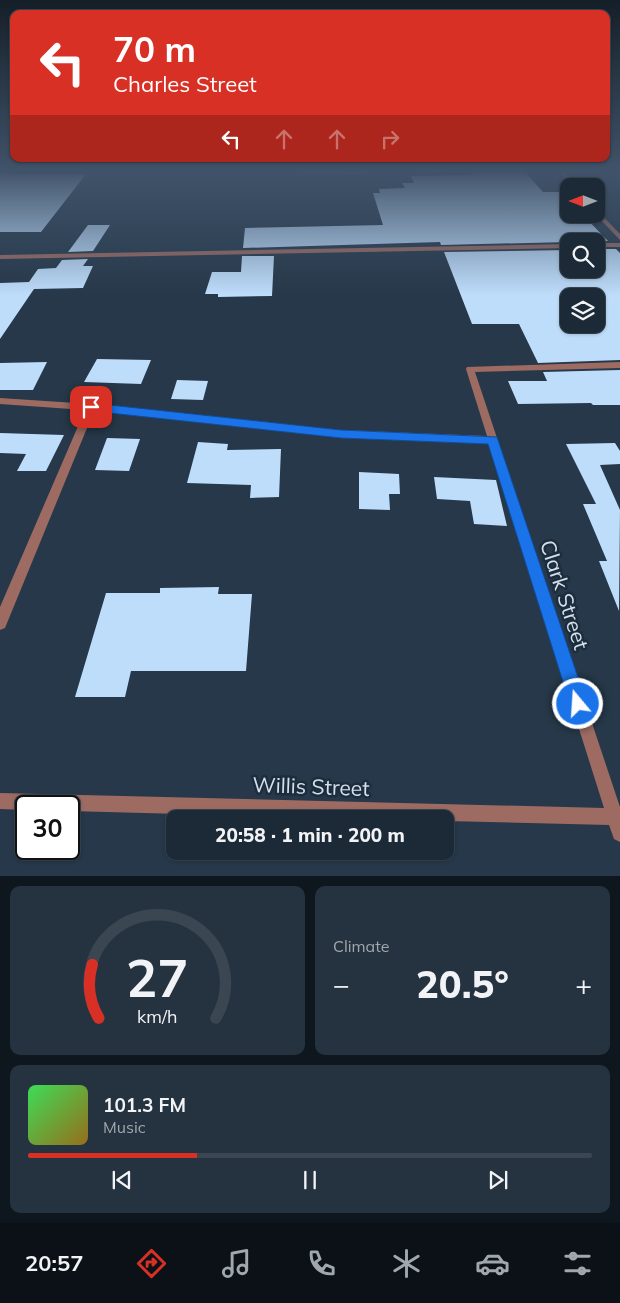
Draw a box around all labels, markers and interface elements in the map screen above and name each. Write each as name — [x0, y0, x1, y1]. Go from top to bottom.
text: 70 m — [113, 27, 196, 71]
icon: left — [30, 30, 95, 95]
text: Charles Street — [113, 70, 257, 98]
icon: left — [217, 125, 245, 153]
icon: ahead — [270, 125, 298, 153]
icon: ahead — [323, 125, 351, 153]
icon: right — [376, 125, 404, 153]
north arrow — [560, 178, 605, 222]
map controls — [560, 178, 605, 333]
button: search — [560, 233, 605, 278]
button: layers — [560, 288, 605, 333]
pin — [70, 386, 112, 428]
icon: arrive — [77, 393, 105, 421]
street label: Clark Street — [535, 536, 595, 653]
position arrow — [551, 677, 603, 729]
street label: Willis Street — [252, 771, 370, 801]
speed limit sign: 30 — [15, 795, 80, 860]
text: 20:58 · 1 min · 200 m — [215, 823, 405, 847]
text: Climate — [333, 936, 389, 956]
text: 27 — [126, 945, 189, 1010]
text: 20.5° — [416, 960, 509, 1008]
text: − — [333, 967, 350, 1002]
text: + — [575, 967, 592, 1002]
text: km/h — [137, 1005, 178, 1027]
text: 101.3 FM — [103, 1093, 186, 1117]
text: Music — [103, 1117, 146, 1137]
icon: previous — [108, 1166, 136, 1194]
icon: pause — [296, 1166, 324, 1194]
icon: next — [484, 1166, 512, 1194]
icon: directions — [134, 1246, 169, 1281]
icon: music — [219, 1246, 254, 1281]
icon: phone — [304, 1246, 339, 1281]
icon: climate — [389, 1246, 424, 1281]
icon: car — [475, 1246, 510, 1281]
icon: filters — [560, 1246, 595, 1281]
text: 20:57 — [25, 1249, 83, 1277]

